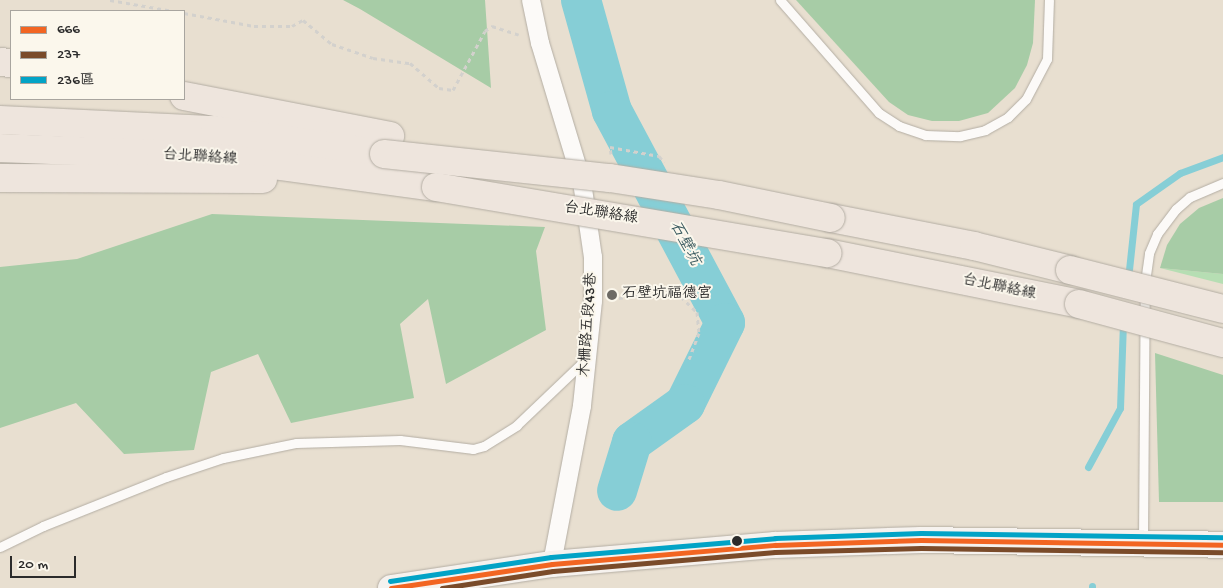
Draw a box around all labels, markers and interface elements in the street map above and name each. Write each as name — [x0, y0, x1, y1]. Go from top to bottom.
legend — [10, 10, 185, 100]
text: 666 — [57, 21, 80, 39]
text: 237 — [57, 46, 80, 64]
text: 236區 — [57, 72, 95, 90]
street label: 台北聯絡線 — [162, 146, 238, 170]
street label: 台北聯絡線 — [563, 199, 639, 229]
water label: 石壁坑 — [663, 218, 703, 270]
street label: 台北聯絡線 — [960, 271, 1038, 305]
street label: 木柵路五段43巷 — [576, 272, 602, 378]
place label: 石壁坑福德宮 — [622, 286, 712, 304]
marker: 石壁坑福德宮 — [606, 289, 618, 301]
unlabelled marker — [732, 536, 742, 546]
scale bar — [12, 546, 79, 578]
text: 20 m — [18, 556, 48, 574]

